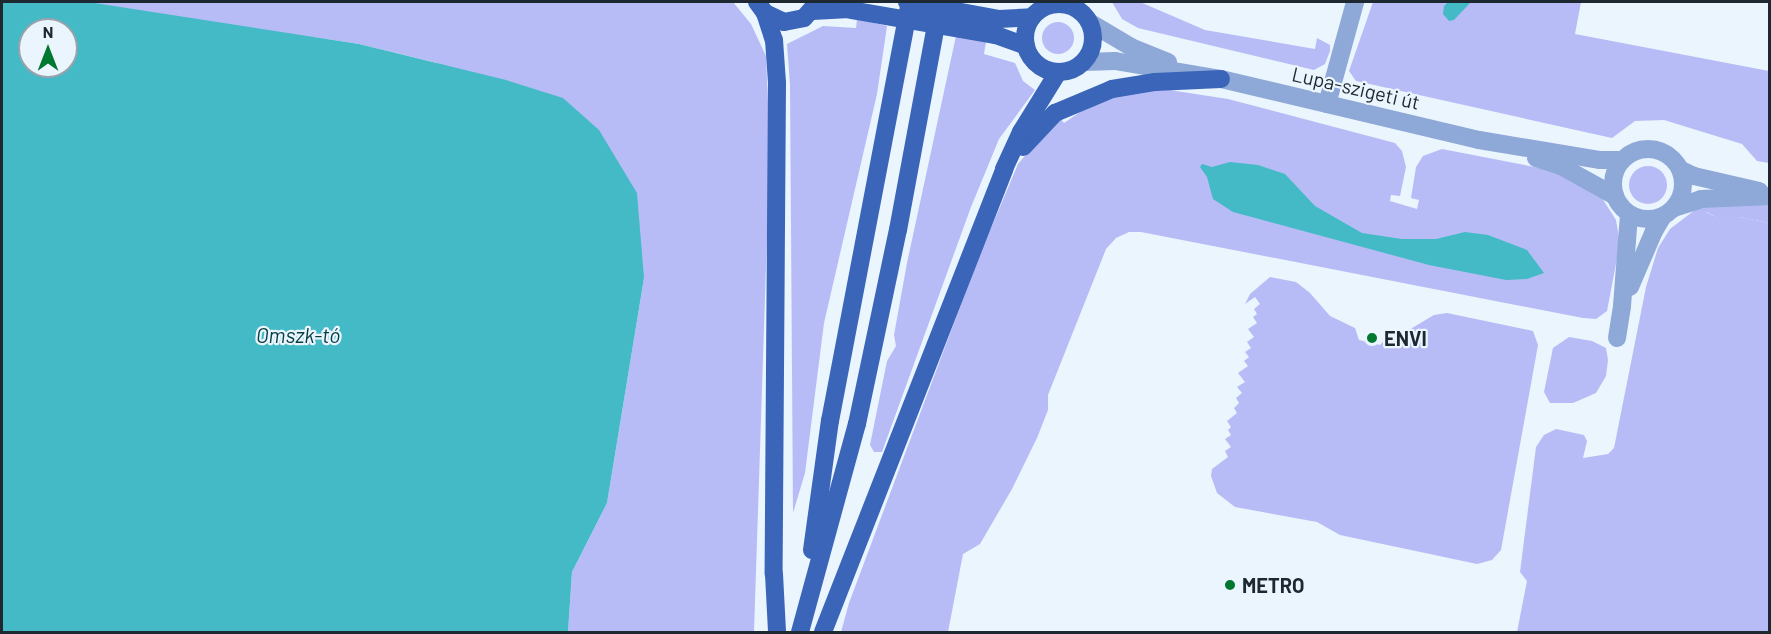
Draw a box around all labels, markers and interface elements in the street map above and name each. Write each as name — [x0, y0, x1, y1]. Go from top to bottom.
north arrow — [18, 18, 78, 78]
text: N — [43, 22, 53, 41]
street label: Lupa-szigeti út — [1290, 62, 1422, 114]
water label: Omszk-tó — [256, 322, 340, 348]
place label: ENVI — [1384, 326, 1427, 350]
marker: ENVI — [1365, 331, 1379, 345]
place label: METRO — [1242, 573, 1304, 597]
marker: METRO — [1223, 578, 1237, 592]

